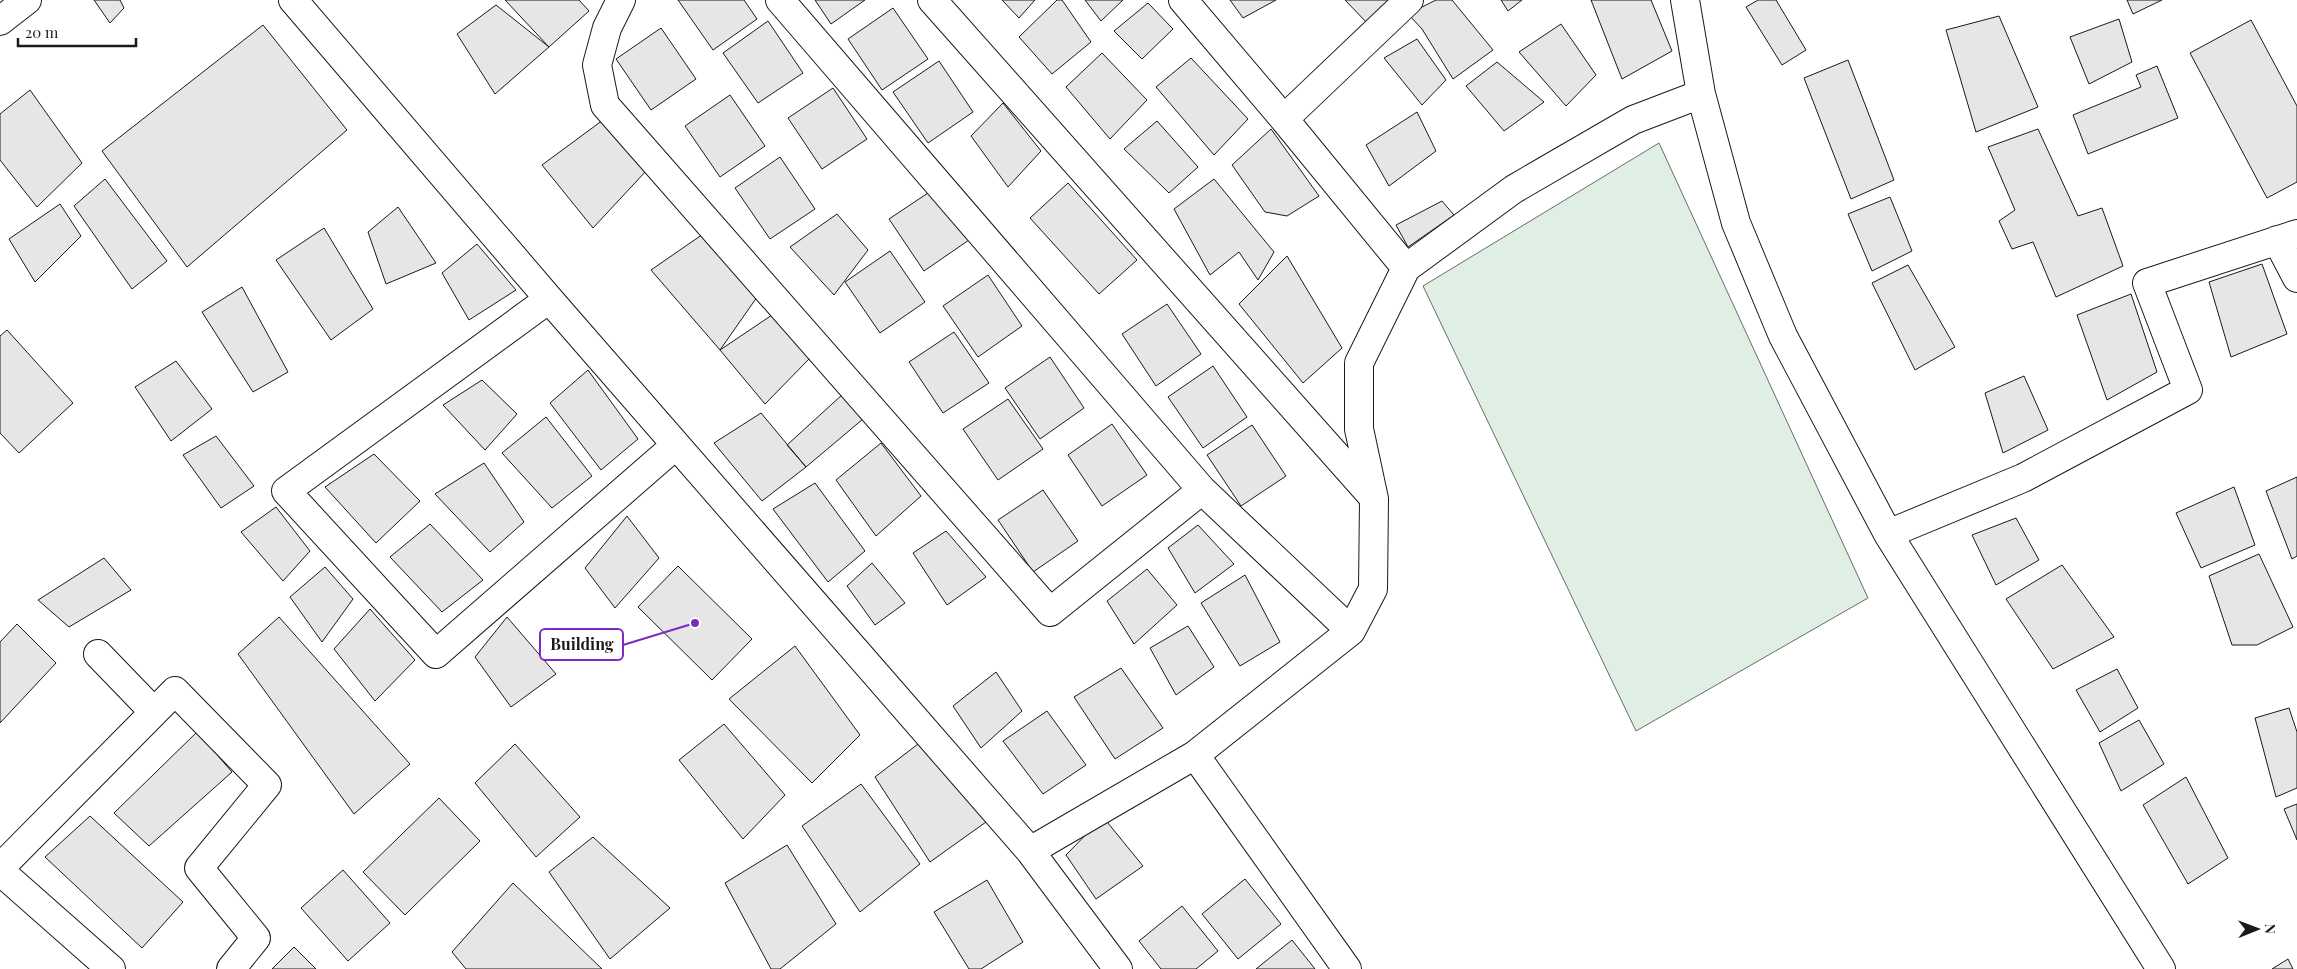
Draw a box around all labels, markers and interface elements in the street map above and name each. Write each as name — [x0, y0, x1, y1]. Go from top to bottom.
scale bar — [18, 15, 135, 47]
text: 20 m — [25, 22, 59, 42]
callout: Building — [540, 629, 623, 660]
text: Building — [550, 633, 614, 654]
north arrow — [2232, 904, 2282, 954]
text: N — [2261, 924, 2280, 934]

